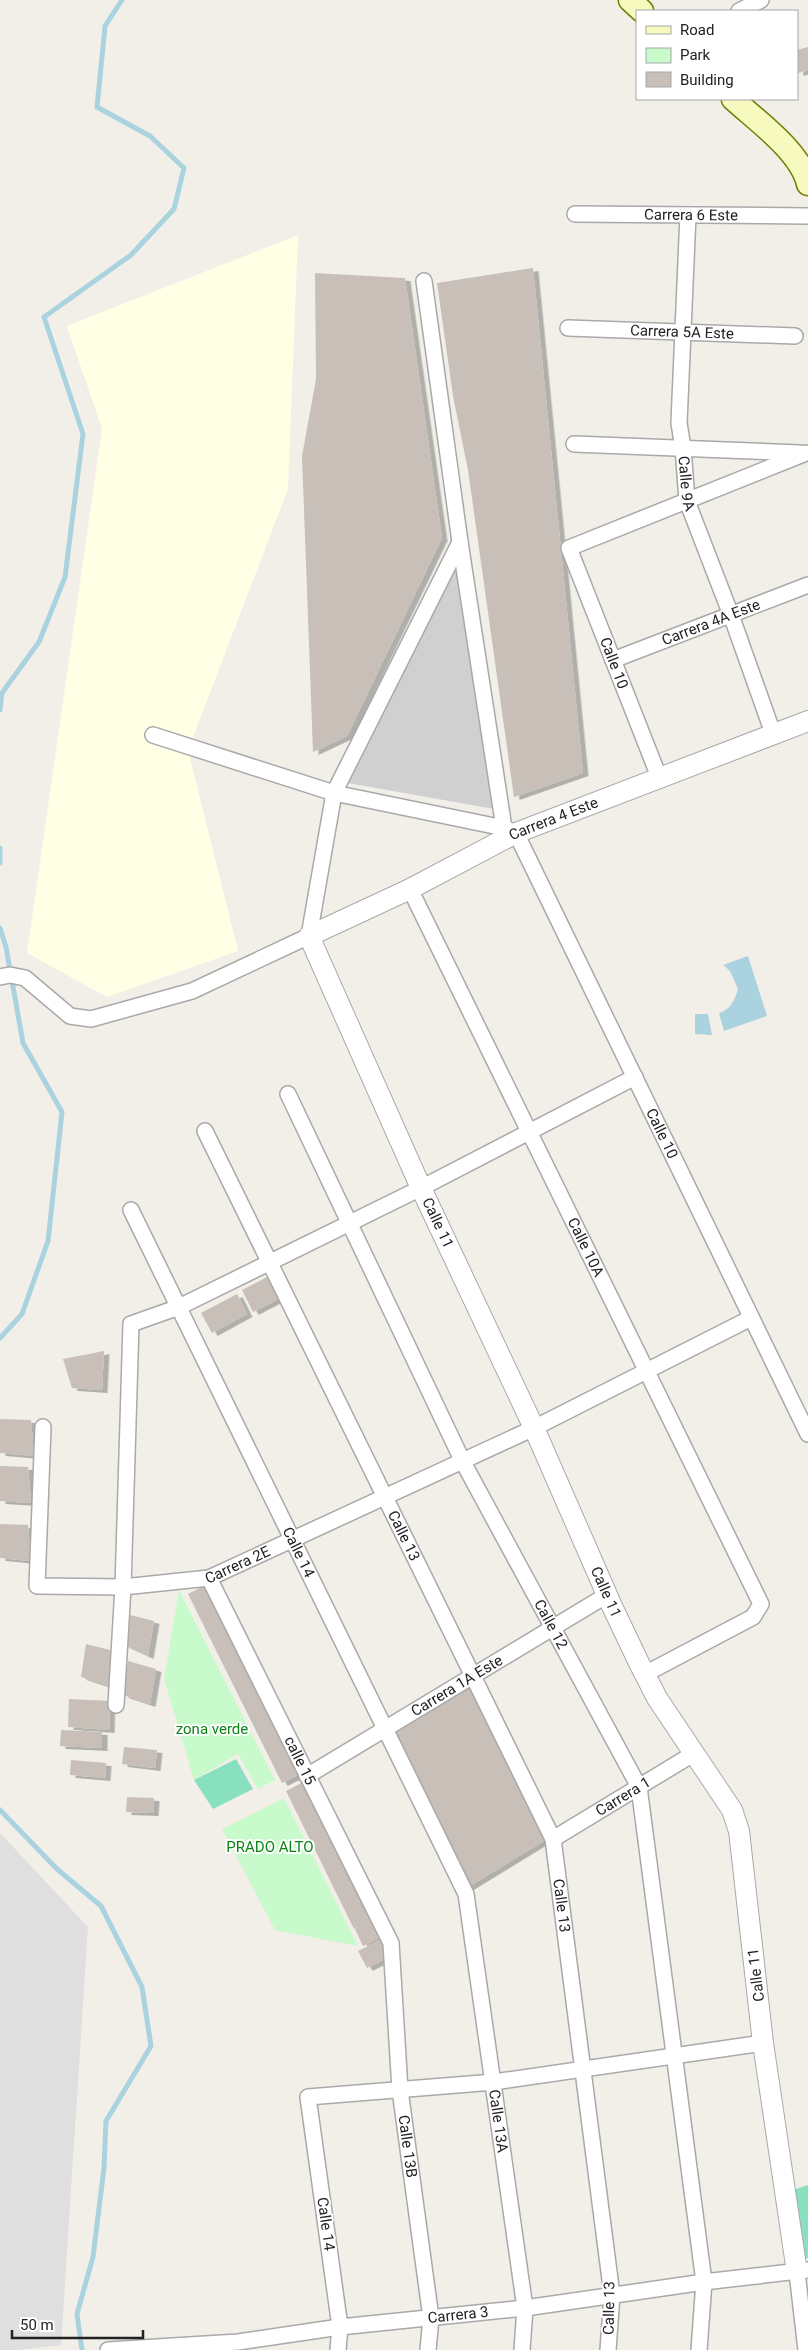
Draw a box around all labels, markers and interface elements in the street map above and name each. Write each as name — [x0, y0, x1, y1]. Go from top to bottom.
legend — [636, 10, 798, 100]
text: Road — [680, 21, 714, 39]
text: Park — [680, 46, 711, 64]
text: Building — [680, 71, 734, 89]
street label: Carrera 6 Este — [644, 206, 738, 224]
street label: Carrera 5A Este — [630, 321, 734, 343]
street label: Calle 9A — [675, 455, 699, 514]
street label: Carrera 4A Este — [659, 595, 763, 649]
street label: Calle 10 — [596, 635, 632, 691]
street label: Carrera 4 Este — [506, 793, 601, 844]
street label: Calle 10 — [642, 1105, 682, 1162]
street label: Calle 11 — [418, 1195, 458, 1251]
street label: Calle 10A — [564, 1215, 608, 1280]
street label: Calle 13 — [384, 1508, 424, 1564]
street label: Calle 14 — [279, 1524, 319, 1581]
street label: Carrera 2E — [202, 1542, 273, 1588]
street label: Calle 11 — [587, 1564, 625, 1620]
street label: Calle 12 — [530, 1596, 572, 1652]
street label: Carrera 1A Este — [408, 1651, 506, 1720]
park label: zona verde — [176, 1720, 248, 1738]
street label: calle 15 — [280, 1733, 320, 1788]
street label: Carrera 1 — [592, 1773, 654, 1820]
park label: PRADO ALTO — [226, 1838, 314, 1856]
street label: Calle 13 — [549, 1878, 574, 1933]
street label: Calle 11 — [744, 1947, 768, 2003]
street label: Calle 13A — [485, 2088, 512, 2154]
street label: Calle 13B — [394, 2114, 421, 2179]
street label: Calle 14 — [313, 2196, 339, 2252]
street label: Calle 13 — [600, 2281, 618, 2335]
street label: Carrera 3 — [427, 2303, 489, 2327]
scale bar — [12, 2308, 144, 2340]
text: 50 m — [20, 2316, 54, 2334]

